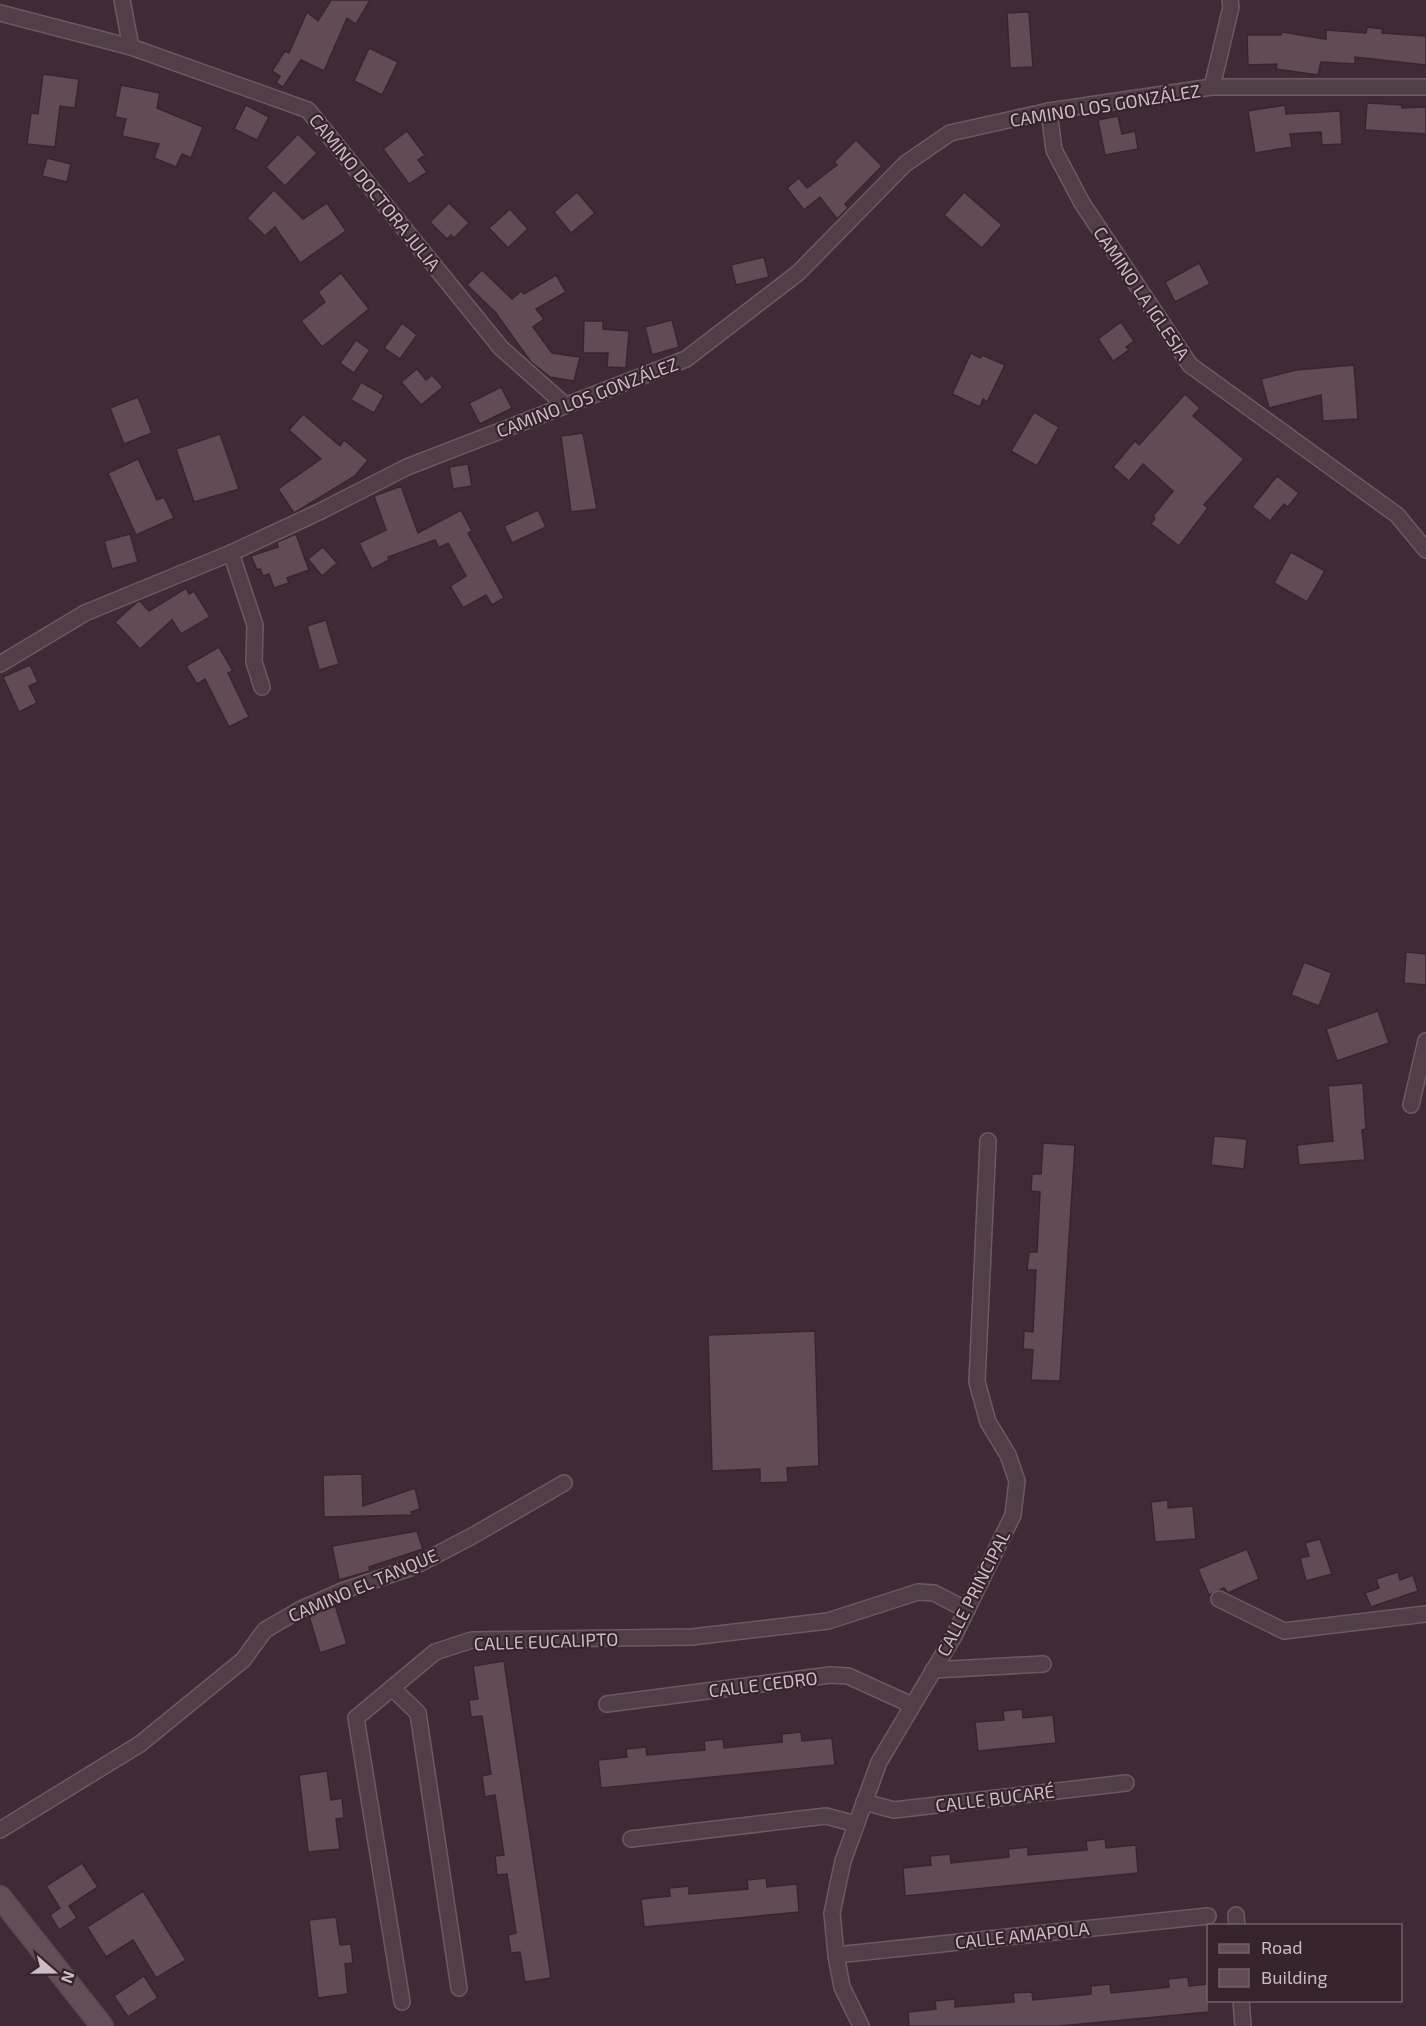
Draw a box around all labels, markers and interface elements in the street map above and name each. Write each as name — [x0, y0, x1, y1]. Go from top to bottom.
street label: CAMINO LOS GONZÁLEZ — [1008, 79, 1202, 131]
street label: CAMINO DOCTORA JULIA — [305, 109, 446, 276]
street label: CAMINO LA IGLESIA — [1089, 222, 1195, 365]
street label: CAMINO LOS GONZÁLEZ — [493, 352, 681, 442]
street label: CALLE PRINCIPAL — [932, 1526, 1014, 1660]
street label: CAMINO EL TANQUE — [285, 1543, 441, 1627]
street label: CALLE EUCALIPTO — [473, 1627, 619, 1655]
street label: CALLE CEDRO — [707, 1666, 819, 1702]
street label: CALLE BUCARÉ — [934, 1780, 1056, 1816]
street label: CALLE AMAPOLA — [954, 1917, 1091, 1953]
legend — [1207, 1924, 1402, 2002]
text: Road — [1261, 1936, 1302, 1958]
north arrow — [24, 1942, 84, 2002]
text: Building — [1261, 1966, 1328, 1988]
text: N — [58, 1969, 79, 1986]

